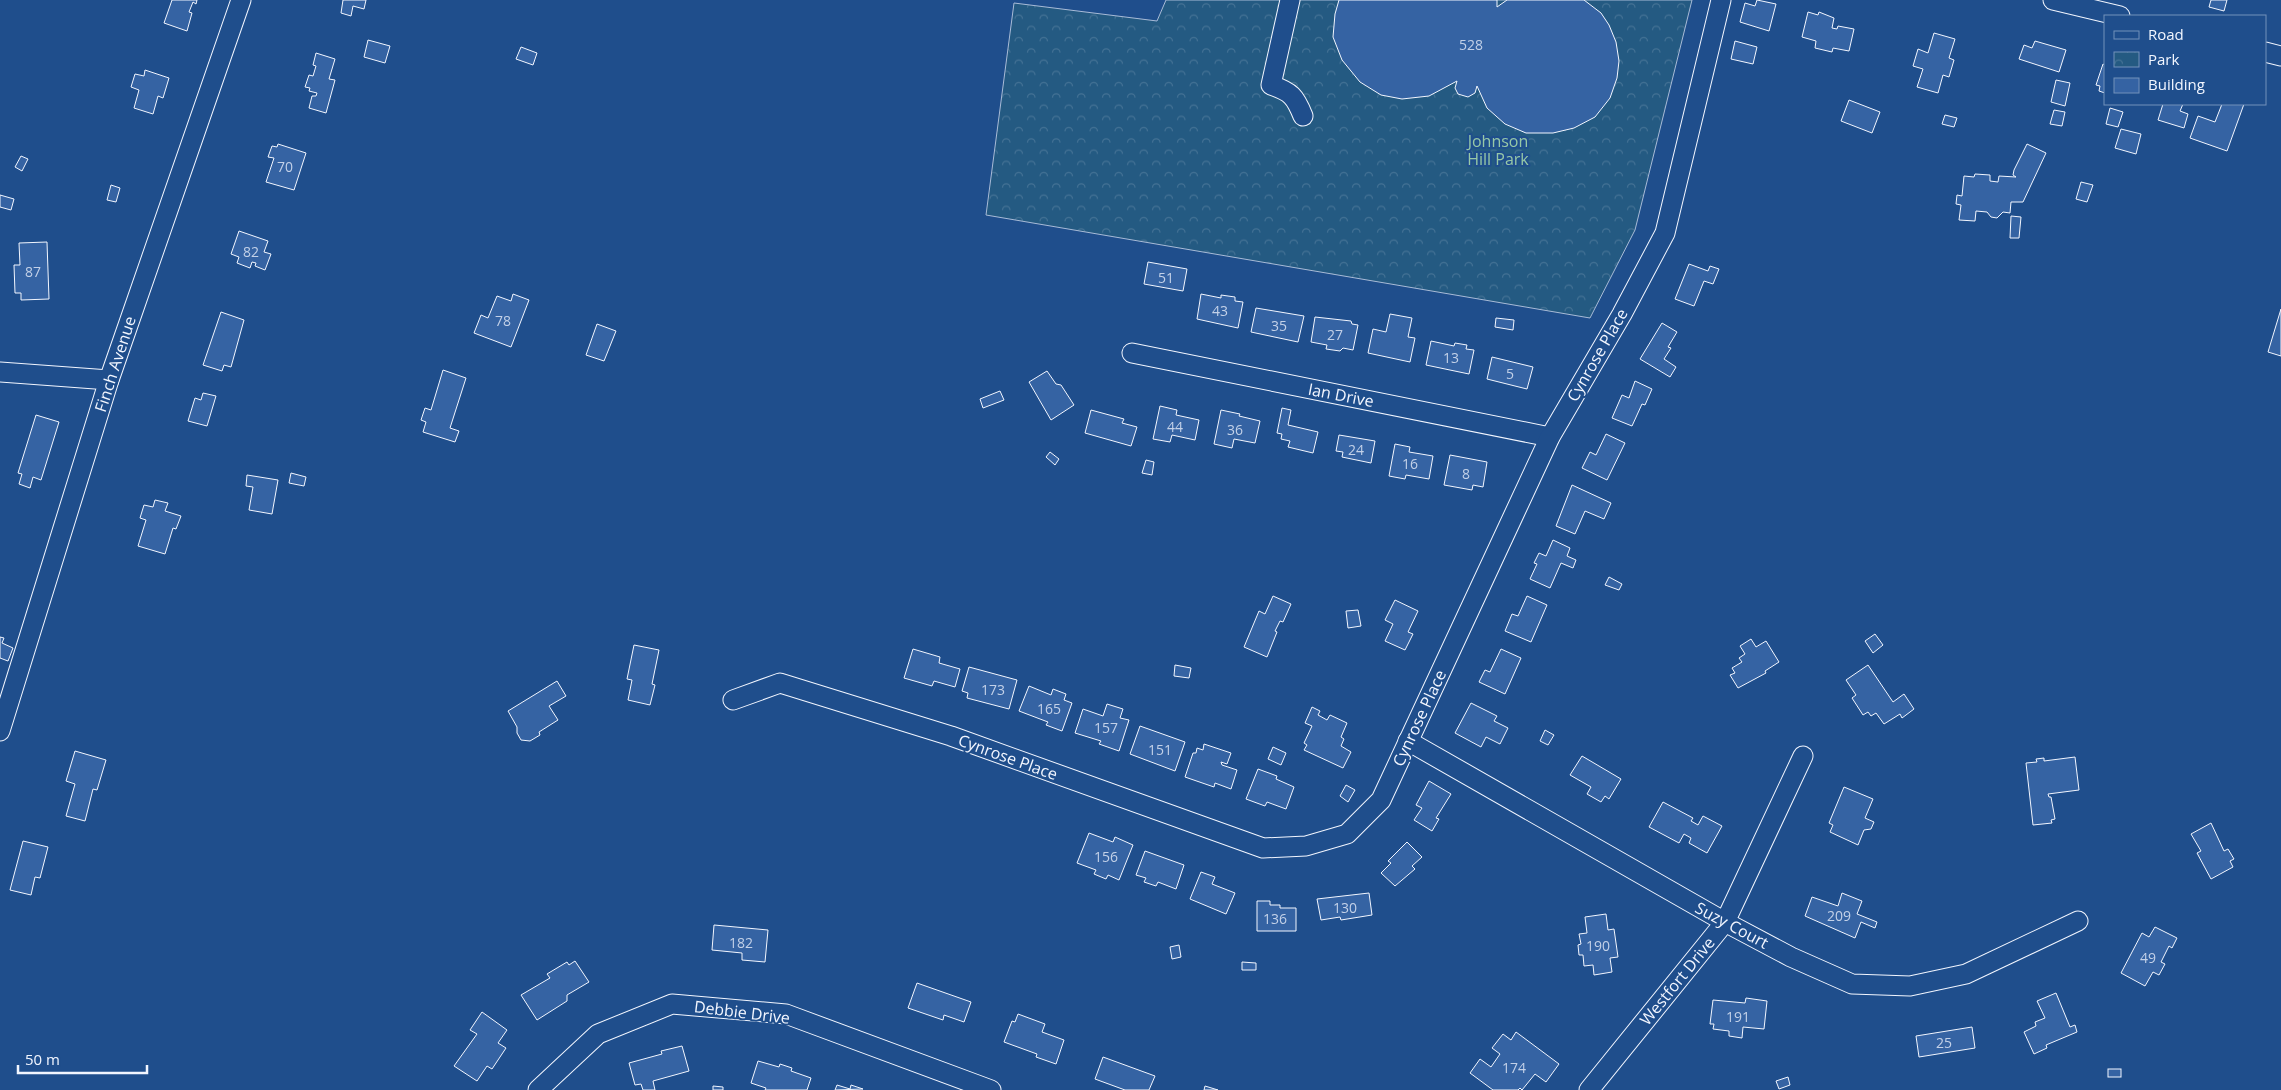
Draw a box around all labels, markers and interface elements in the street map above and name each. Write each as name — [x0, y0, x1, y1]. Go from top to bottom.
legend — [2104, 15, 2266, 105]
text: Road — [2148, 24, 2184, 44]
house number: 528 — [1459, 35, 1483, 54]
text: Park — [2148, 49, 2179, 69]
text: Building — [2148, 74, 2205, 94]
park label: Johnson Hill Park — [1466, 130, 1529, 170]
house number: 70 — [277, 157, 293, 176]
house number: 82 — [243, 242, 259, 261]
house number: 87 — [25, 262, 41, 281]
house number: 51 — [1158, 268, 1174, 287]
house number: 43 — [1212, 301, 1228, 320]
street label: Cynrose Place — [1561, 304, 1633, 406]
house number: 78 — [495, 311, 511, 330]
street label: Finch Avenue — [89, 313, 141, 415]
house number: 35 — [1271, 316, 1287, 335]
house number: 27 — [1327, 325, 1343, 344]
house number: 13 — [1443, 348, 1459, 367]
house number: 5 — [1506, 364, 1514, 383]
street label: Ian Drive — [1306, 378, 1376, 412]
house number: 44 — [1167, 417, 1183, 436]
house number: 36 — [1227, 420, 1243, 439]
house number: 24 — [1348, 440, 1364, 459]
house number: 16 — [1402, 454, 1418, 473]
house number: 8 — [1462, 464, 1470, 483]
street label: Cynrose Place — [1387, 666, 1451, 770]
house number: 173 — [981, 680, 1005, 699]
house number: 165 — [1037, 699, 1061, 718]
house number: 157 — [1094, 718, 1118, 737]
street label: Cynrose Place — [955, 729, 1061, 785]
house number: 151 — [1148, 740, 1172, 759]
house number: 156 — [1094, 847, 1118, 866]
street label: Suzy Court — [1692, 897, 1773, 954]
house number: 130 — [1333, 898, 1357, 917]
house number: 209 — [1827, 906, 1851, 925]
house number: 136 — [1263, 909, 1287, 928]
street label: Westfort Drive — [1635, 932, 1719, 1030]
house number: 182 — [729, 933, 753, 952]
house number: 190 — [1586, 936, 1610, 955]
house number: 49 — [2140, 948, 2156, 967]
street label: Debbie Drive — [693, 995, 791, 1029]
house number: 191 — [1726, 1007, 1750, 1026]
house number: 25 — [1936, 1033, 1952, 1052]
scale bar — [18, 1042, 146, 1074]
text: 50 m — [25, 1049, 60, 1069]
house number: 174 — [1502, 1058, 1526, 1077]

